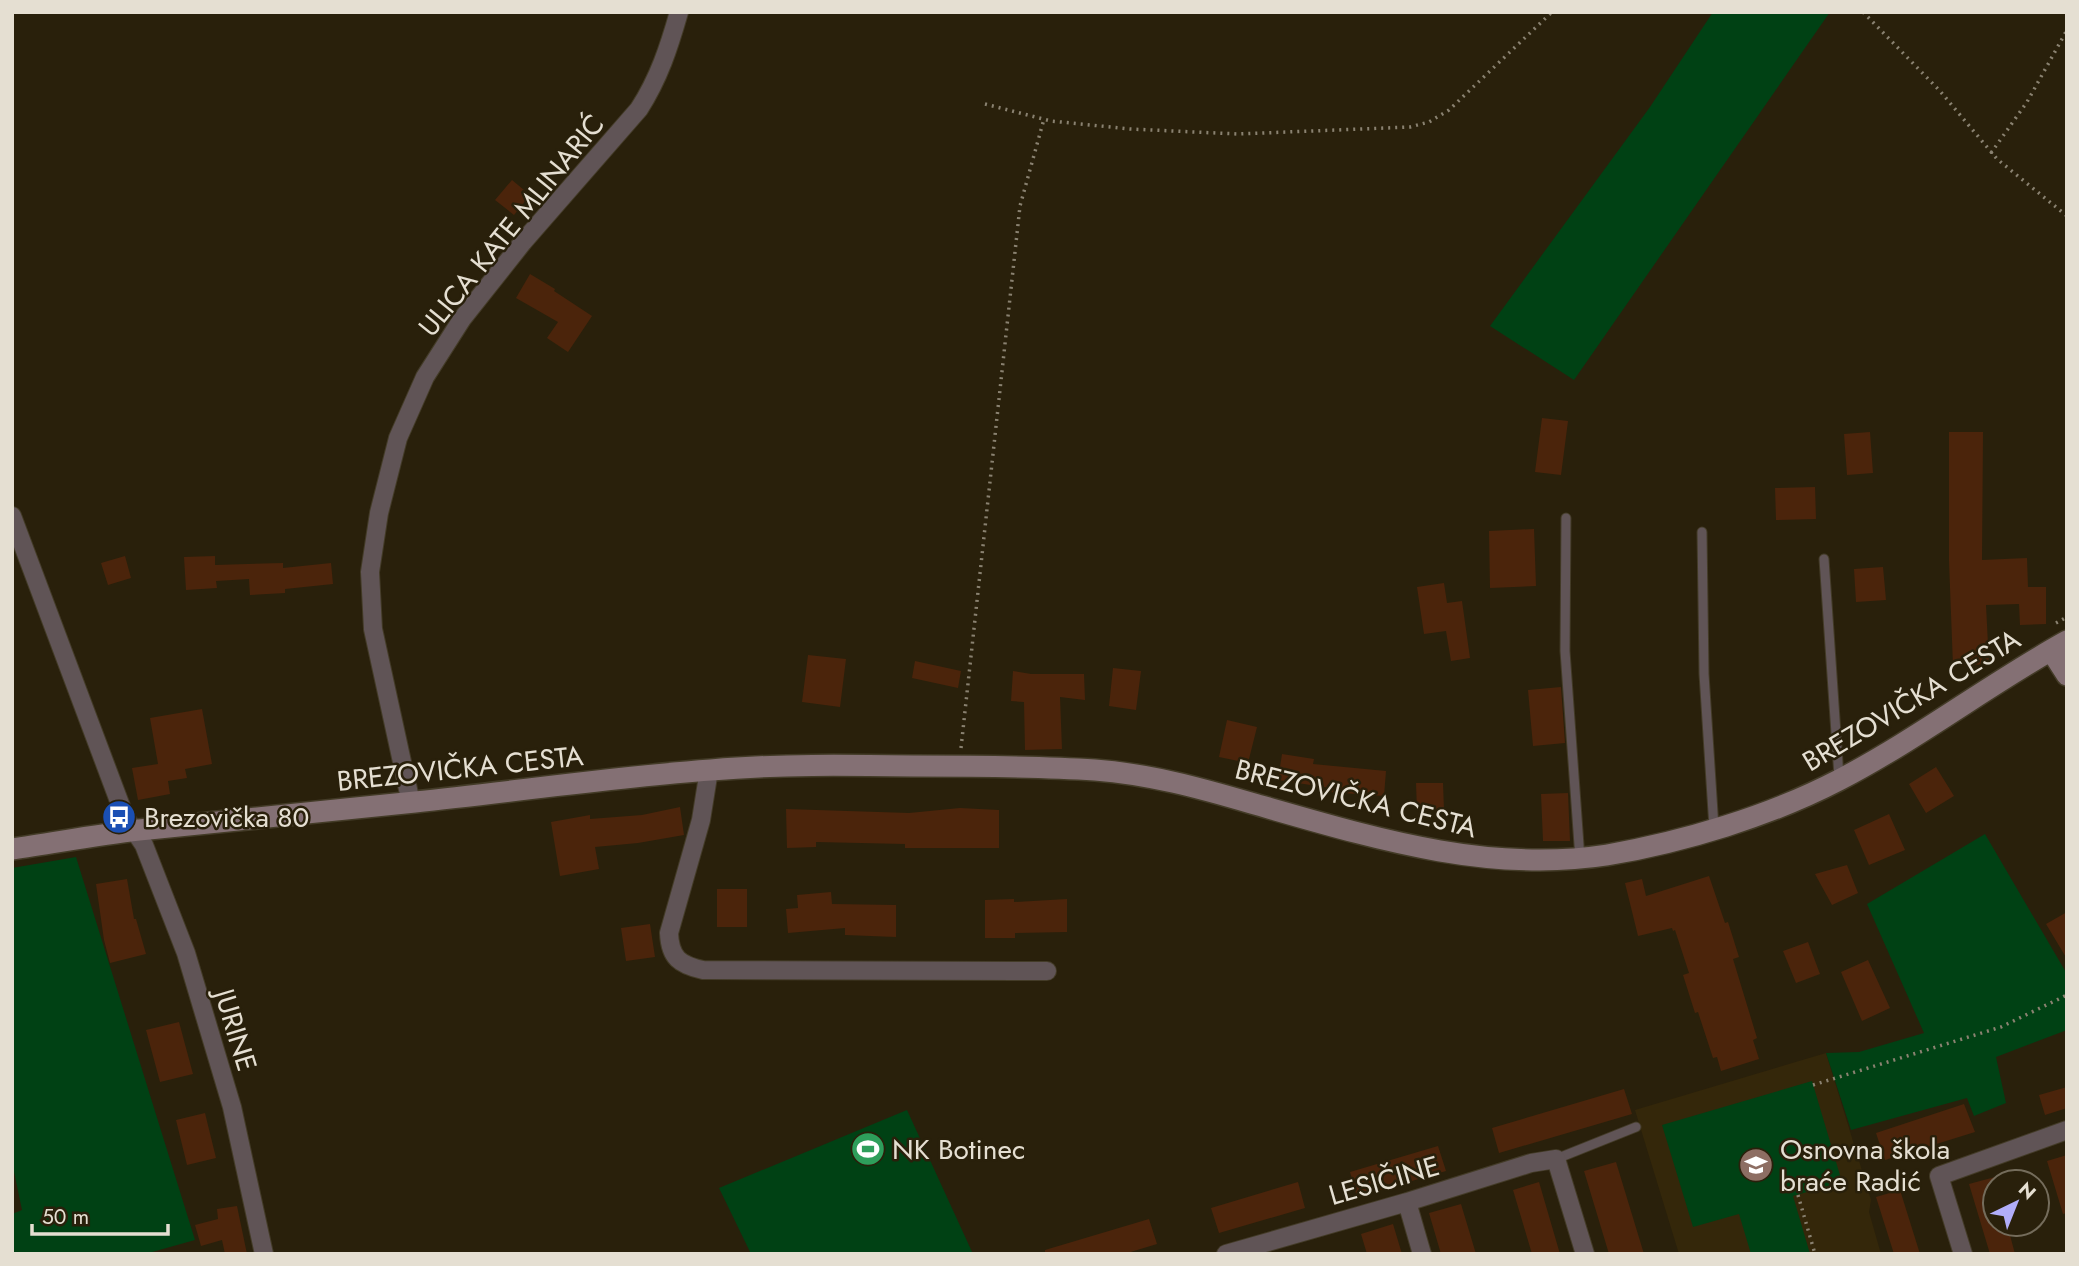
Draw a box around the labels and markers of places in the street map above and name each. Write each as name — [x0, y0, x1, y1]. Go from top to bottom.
place label: Brezovička 80 — [144, 797, 309, 838]
bus stop icon: Brezovička 80 — [100, 798, 138, 836]
place label: NK Botinec — [892, 1129, 1025, 1170]
place label: Osnovna škola braće Radić — [1780, 1129, 1950, 1202]
sports icon: NK Botinec — [849, 1130, 887, 1168]
school or university icon: Osnovna škola braće Radić — [1737, 1146, 1775, 1184]

